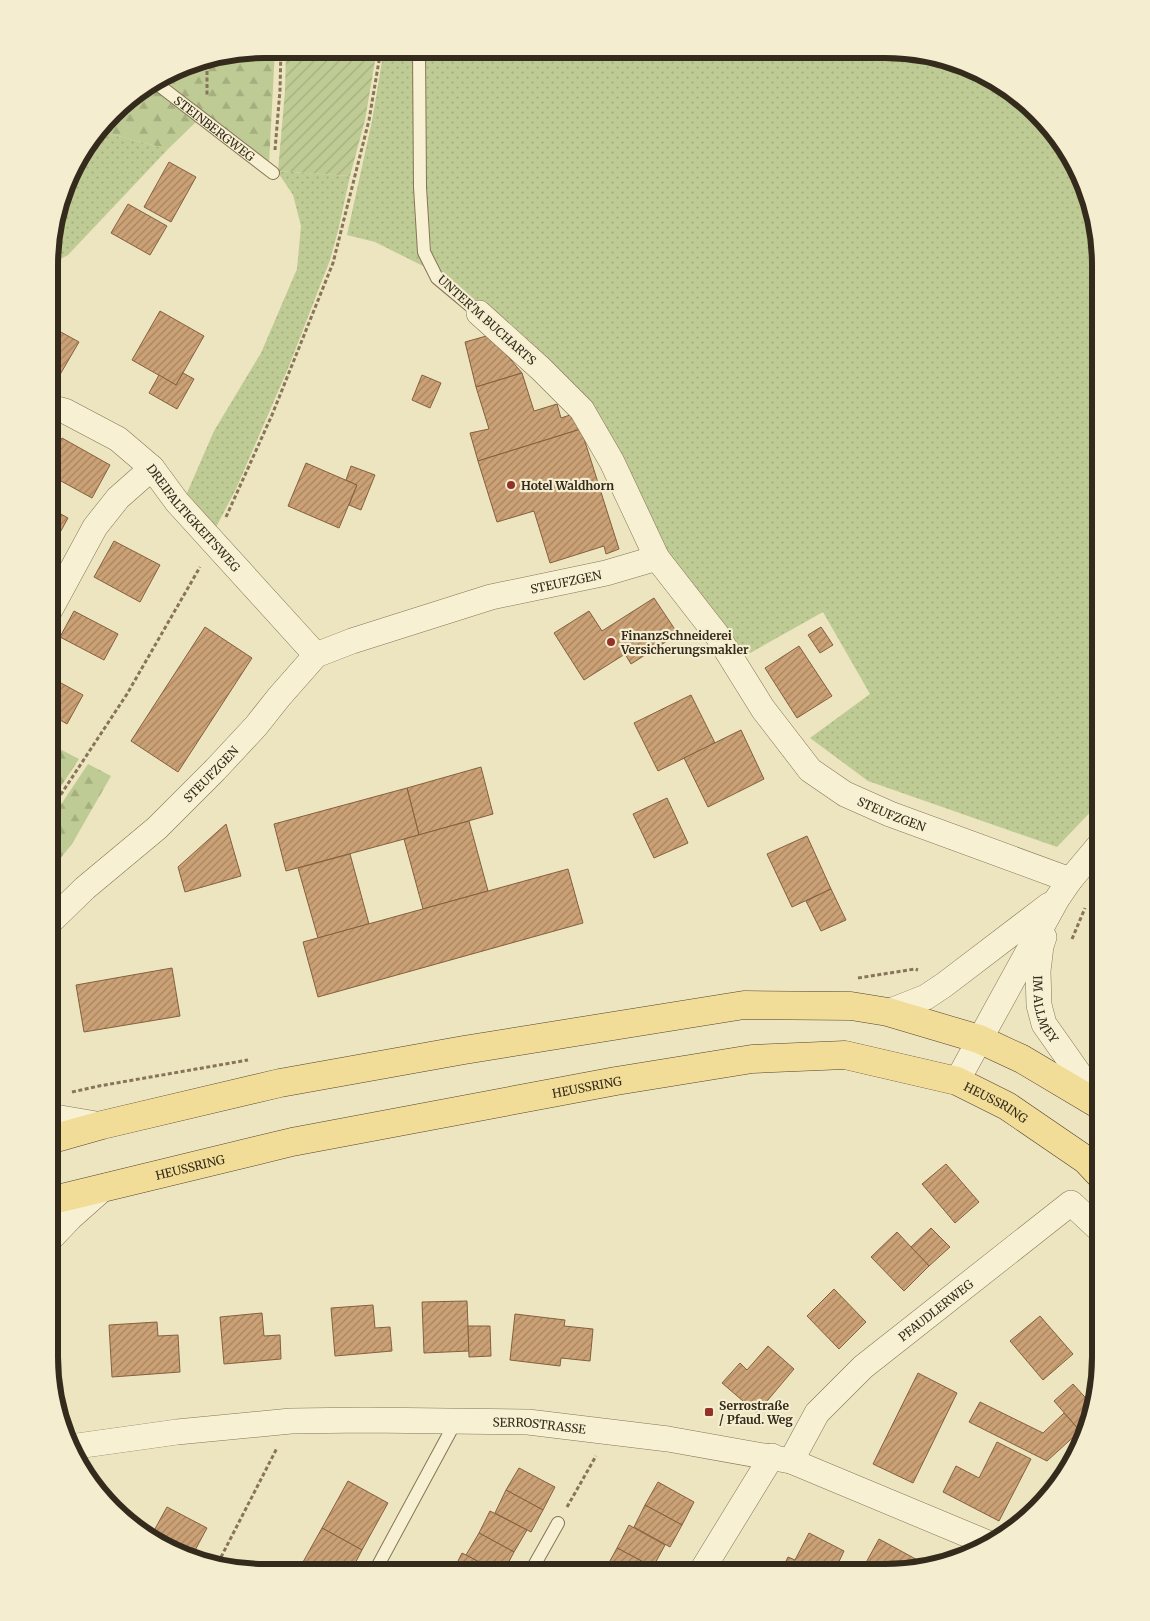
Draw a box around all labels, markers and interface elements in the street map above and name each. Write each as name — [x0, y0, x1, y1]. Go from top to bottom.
street label: STEINBERGWEG — [171, 92, 258, 164]
street label: UNTER'M BUCHARTS — [435, 272, 539, 368]
street label: DREIFALTIGKEITSWEG — [144, 461, 244, 575]
place label: Hotel Waldhorn — [521, 478, 614, 493]
marker: Hotel Waldhorn — [505, 479, 517, 491]
street label: STEUFZGEN — [529, 566, 604, 596]
place label: FinanzSchneiderei Versicherungsmakler — [620, 628, 749, 657]
marker: FinanzSchneiderei Versicherungsmakler — [605, 636, 617, 648]
street label: STEUFZGEN — [180, 742, 242, 805]
street label: STEUFZGEN — [855, 793, 929, 834]
street label: IM ALLMEY — [1031, 975, 1062, 1045]
street label: HEUSSRING — [551, 1073, 623, 1100]
street label: HEUSSRING — [962, 1078, 1031, 1126]
street label: HEUSSRING — [154, 1151, 226, 1182]
street label: PFAUDLERWEG — [895, 1276, 976, 1344]
place label: Serrostraße / Pfaud. Weg — [719, 1398, 793, 1427]
marker: Serrostraße / Pfaud. Weg — [703, 1406, 715, 1418]
street label: SERROSTRASSE — [492, 1414, 587, 1437]

